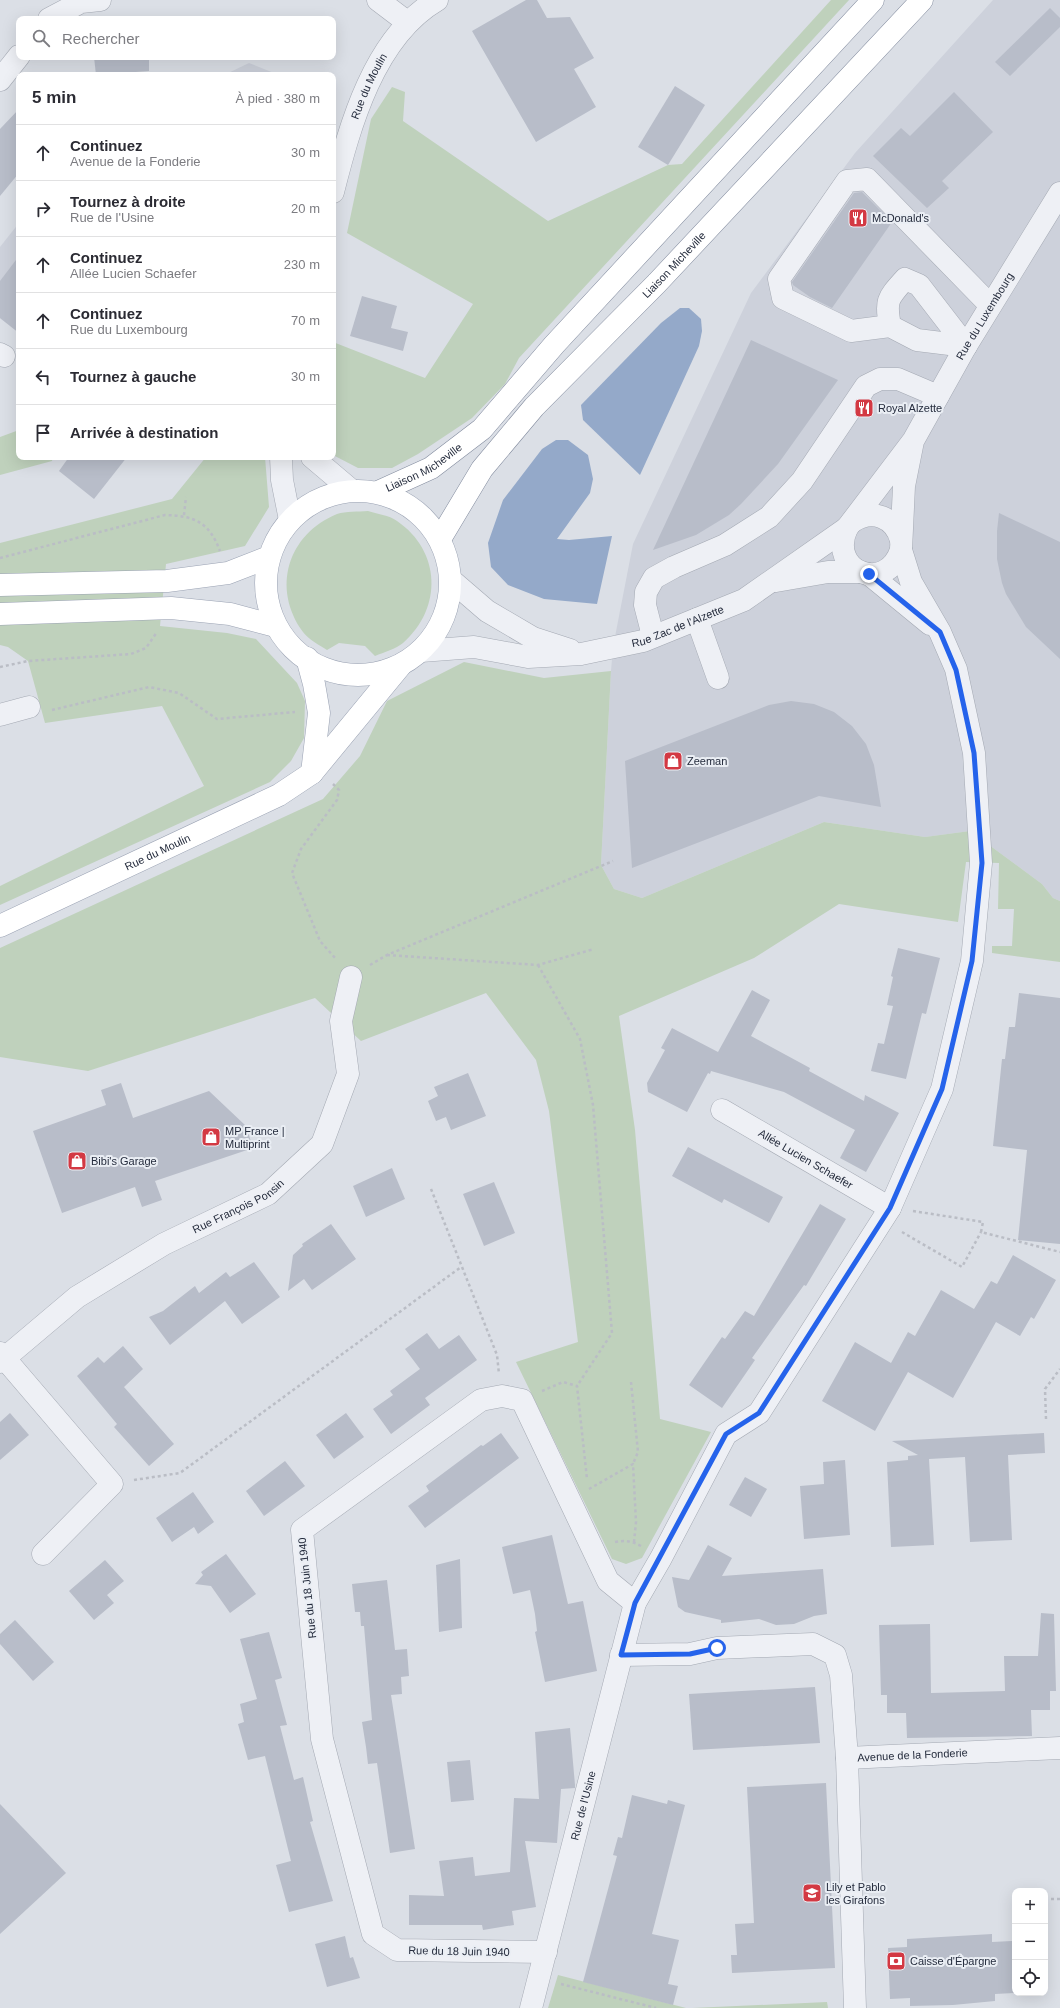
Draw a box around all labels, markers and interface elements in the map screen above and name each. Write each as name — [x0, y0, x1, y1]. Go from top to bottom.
search box — [16, 16, 336, 60]
icon: search — [30, 27, 52, 49]
text: Rechercher — [62, 30, 140, 47]
street label: Rue du Moulin — [349, 51, 389, 121]
text: 5 min — [32, 88, 76, 107]
text: À pied · 380 m — [235, 91, 320, 106]
text: Continuez — [70, 137, 143, 154]
icon: ahead — [32, 142, 54, 164]
text: 30 m — [291, 145, 320, 160]
text: Avenue de la Fonderie — [70, 154, 201, 169]
text: Tournez à droite — [70, 193, 186, 210]
icon: right — [32, 198, 54, 220]
text: 20 m — [291, 201, 320, 216]
restaurant icon: McDonald's — [847, 207, 869, 229]
text: Rue de l'Usine — [70, 210, 154, 225]
place label: McDonald's — [872, 212, 930, 224]
street label: Liaison Micheville — [640, 229, 708, 300]
text: Continuez — [70, 249, 143, 266]
icon: ahead — [32, 254, 54, 276]
text: 230 m — [284, 257, 320, 272]
text: Allée Lucien Schaefer — [70, 266, 196, 281]
street label: Rue du Luxembourg — [954, 270, 1016, 362]
text: Continuez — [70, 305, 143, 322]
icon: ahead — [32, 310, 54, 332]
text: 70 m — [291, 313, 320, 328]
text: Rue du Luxembourg — [70, 322, 188, 337]
icon: left — [32, 366, 54, 388]
text: Tournez à gauche — [70, 368, 196, 385]
text: 30 m — [291, 369, 320, 384]
restaurant icon: Royal Alzette — [853, 397, 875, 419]
place label: Royal Alzette — [878, 402, 942, 414]
icon: arrive — [32, 422, 54, 444]
text: Arrivée à destination — [70, 424, 218, 441]
street label: Liaison Micheville — [384, 441, 464, 494]
route end — [860, 565, 878, 583]
street label: Rue Zac de l'Alzette — [630, 603, 726, 649]
shop icon: Zeeman — [662, 750, 684, 772]
place label: Zeeman — [687, 755, 727, 767]
street label: Rue du Moulin — [123, 832, 192, 873]
place label: MP France | Multiprint — [225, 1125, 285, 1150]
shop icon: MP France | Multiprint — [200, 1126, 222, 1148]
street label: Allée Lucien Schaefer — [756, 1127, 855, 1191]
shop icon: Bibi's Garage — [66, 1150, 88, 1172]
place label: Bibi's Garage — [91, 1155, 157, 1167]
street label: Rue François Ponsin — [190, 1177, 286, 1235]
street label: Rue du 18 Juin 1940 — [296, 1537, 318, 1639]
route start — [708, 1639, 726, 1657]
street label: Avenue de la Fonderie — [857, 1746, 968, 1764]
street label: Rue de l'Usine — [568, 1770, 598, 1842]
place label: Lily et Pablo les Girafons — [826, 1881, 886, 1906]
school or university icon: Lily et Pablo les Girafons — [801, 1882, 823, 1904]
map controls — [1012, 1888, 1048, 1996]
button: + — [1012, 1888, 1048, 1924]
button: − — [1012, 1924, 1048, 1960]
street label: Rue du 18 Juin 1940 — [408, 1944, 510, 1958]
bank icon: Caisse d'Épargne — [885, 1950, 907, 1972]
place label: Caisse d'Épargne — [910, 1955, 997, 1967]
button: locate — [1012, 1960, 1048, 1996]

